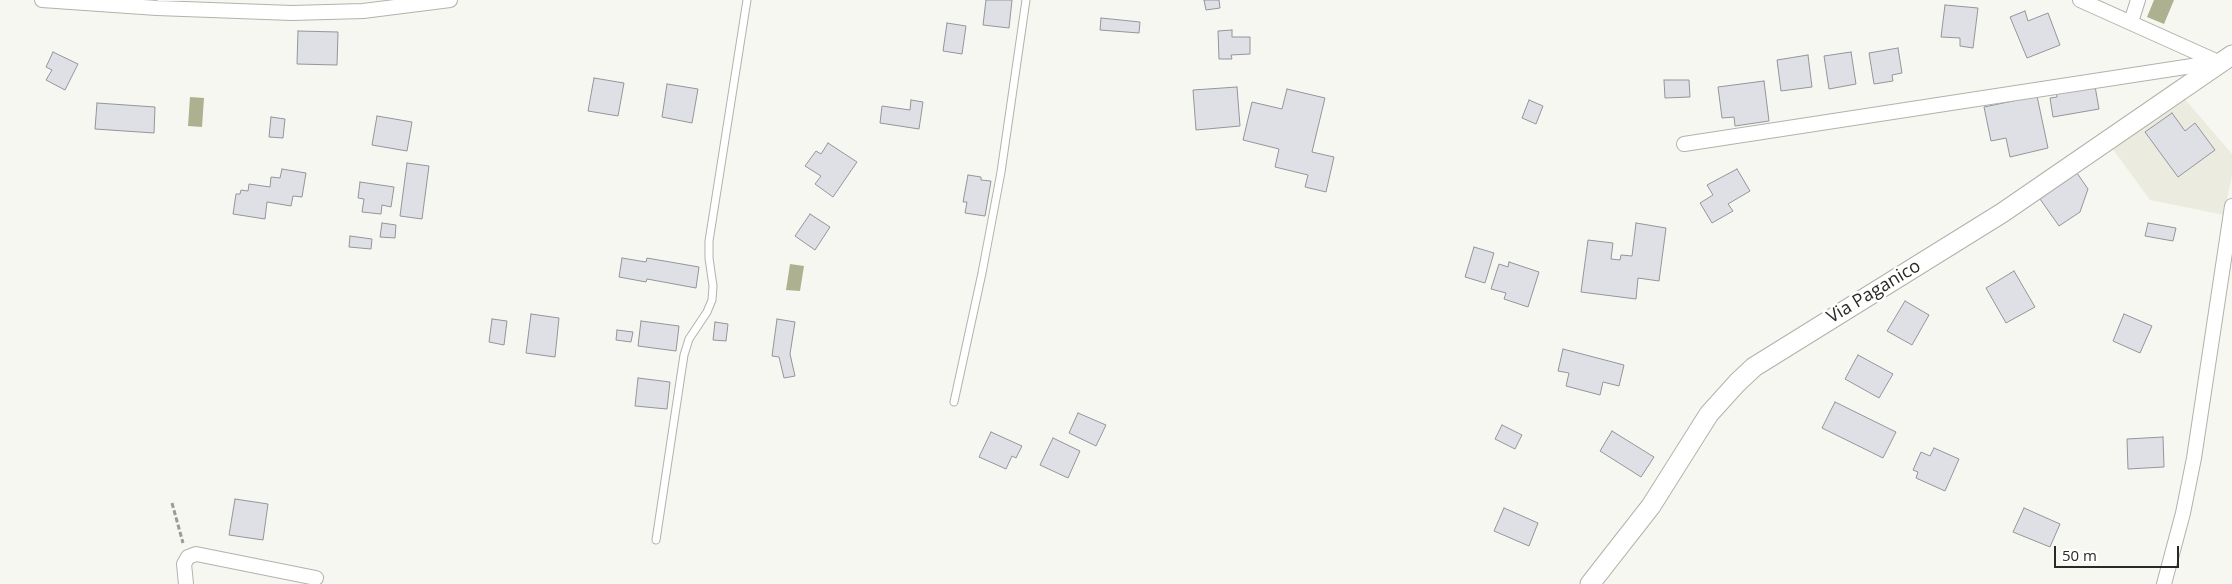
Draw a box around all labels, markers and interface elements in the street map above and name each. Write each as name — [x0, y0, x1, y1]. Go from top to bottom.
street label: Via Paganico — [1823, 256, 1925, 328]
scale bar — [2057, 536, 2182, 568]
text: 50 m — [2062, 545, 2097, 565]

